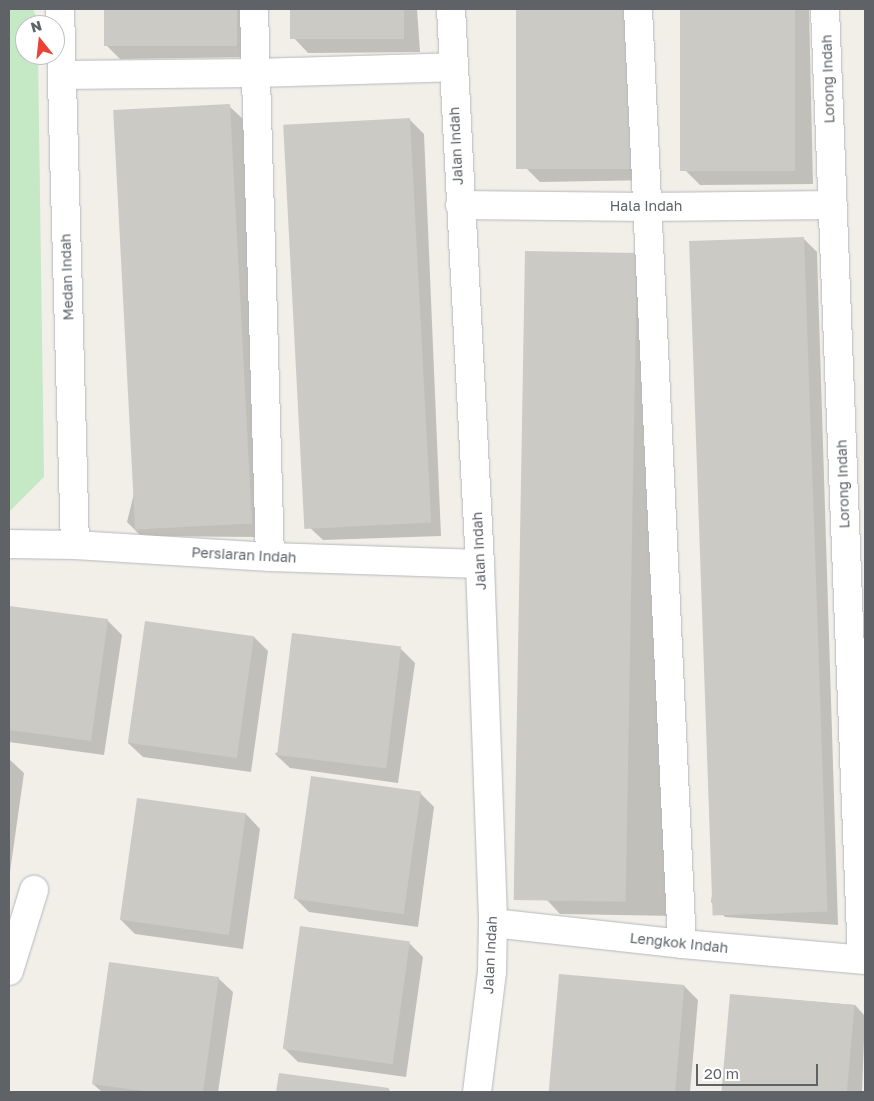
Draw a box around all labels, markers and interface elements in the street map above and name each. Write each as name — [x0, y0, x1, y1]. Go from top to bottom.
north arrow — [15, 15, 65, 65]
text: N — [29, 16, 43, 36]
street label: Lorong Indah — [818, 34, 838, 124]
street label: Jalan Indah — [446, 106, 466, 186]
street label: Hala Indah — [610, 198, 682, 214]
street label: Medan Indah — [57, 233, 77, 321]
street label: Lorong Indah — [833, 439, 853, 529]
street label: Jalan Indah — [469, 511, 489, 591]
street label: Persiaran Indah — [191, 544, 297, 566]
street label: Jalan Indah — [480, 915, 500, 995]
street label: Lengkok Indah — [629, 929, 729, 957]
scale bar — [699, 1054, 822, 1086]
text: 20 m — [704, 1064, 739, 1082]

